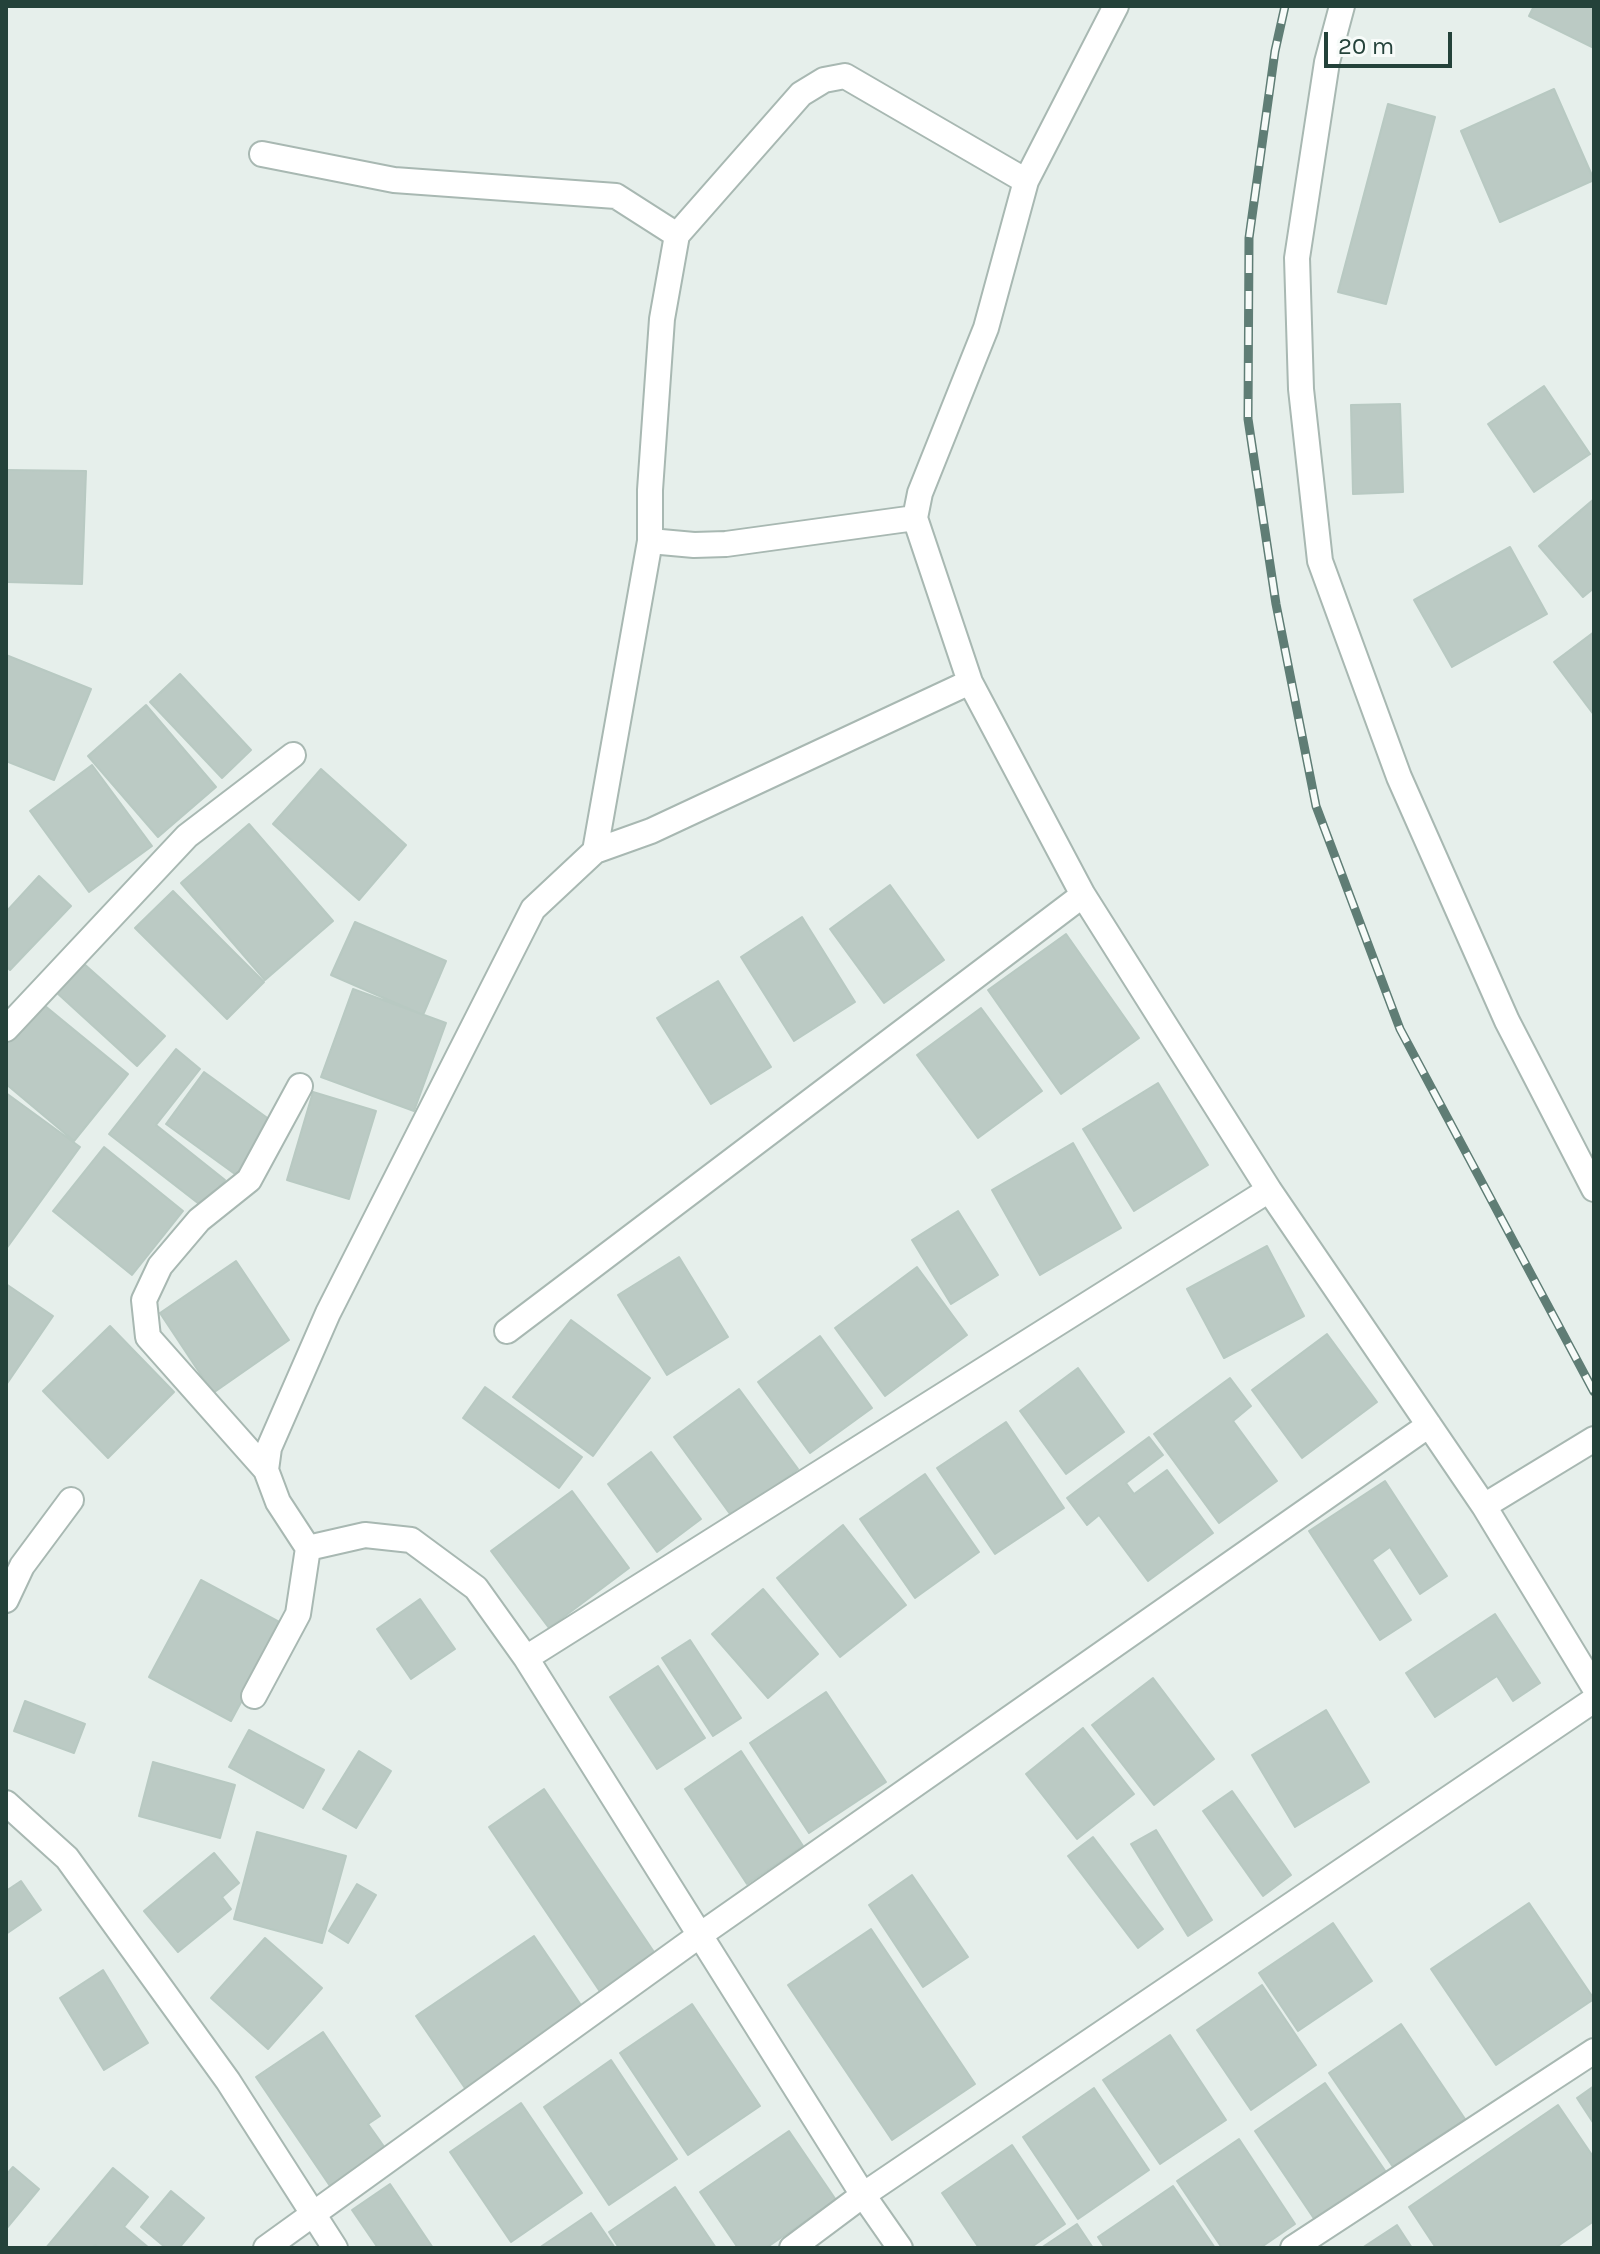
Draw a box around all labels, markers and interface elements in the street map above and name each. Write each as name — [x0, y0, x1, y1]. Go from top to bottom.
scale bar — [1328, 16, 1456, 66]
text: 20 m — [1338, 32, 1394, 60]

